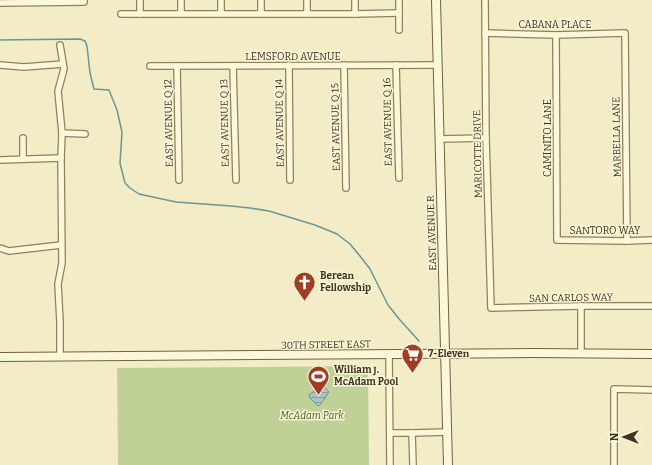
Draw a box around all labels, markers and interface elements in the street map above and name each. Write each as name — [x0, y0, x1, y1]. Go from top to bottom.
street label: CABANA PLACE — [519, 19, 592, 31]
street label: LEMSFORD AVENUE — [245, 51, 341, 63]
street label: EAST AVENUE Q 13 — [218, 78, 232, 167]
street label: EAST AVENUE Q 16 — [381, 78, 395, 166]
street label: EAST AVENUE Q 12 — [162, 79, 176, 167]
street label: EAST AVENUE Q 14 — [273, 79, 287, 167]
street label: EAST AVENUE Q 15 — [329, 83, 343, 171]
street label: MARBELLA LANE — [610, 97, 624, 177]
street label: CAMINITO LANE — [542, 99, 554, 177]
street label: MARICOTTE DRIVE — [471, 110, 485, 198]
street label: EAST AVENUE R — [425, 195, 439, 271]
street label: SANTORO WAY — [570, 225, 641, 237]
church icon: Berean Fellowship — [292, 269, 318, 302]
place label: Berean Fellowship — [320, 270, 371, 294]
street label: SAN CARLOS WAY — [529, 291, 614, 305]
street label: 30TH STREET EAST — [281, 338, 371, 352]
supermarket icon: 7-Eleven — [399, 341, 425, 374]
place label: 7-Eleven — [428, 348, 470, 360]
sports icon: William J. McAdam Pool — [305, 363, 331, 396]
place label: William J. McAdam Pool — [334, 364, 398, 388]
park label: McAdam Park — [280, 410, 344, 422]
north arrow — [604, 417, 644, 457]
text: N — [608, 432, 621, 441]

